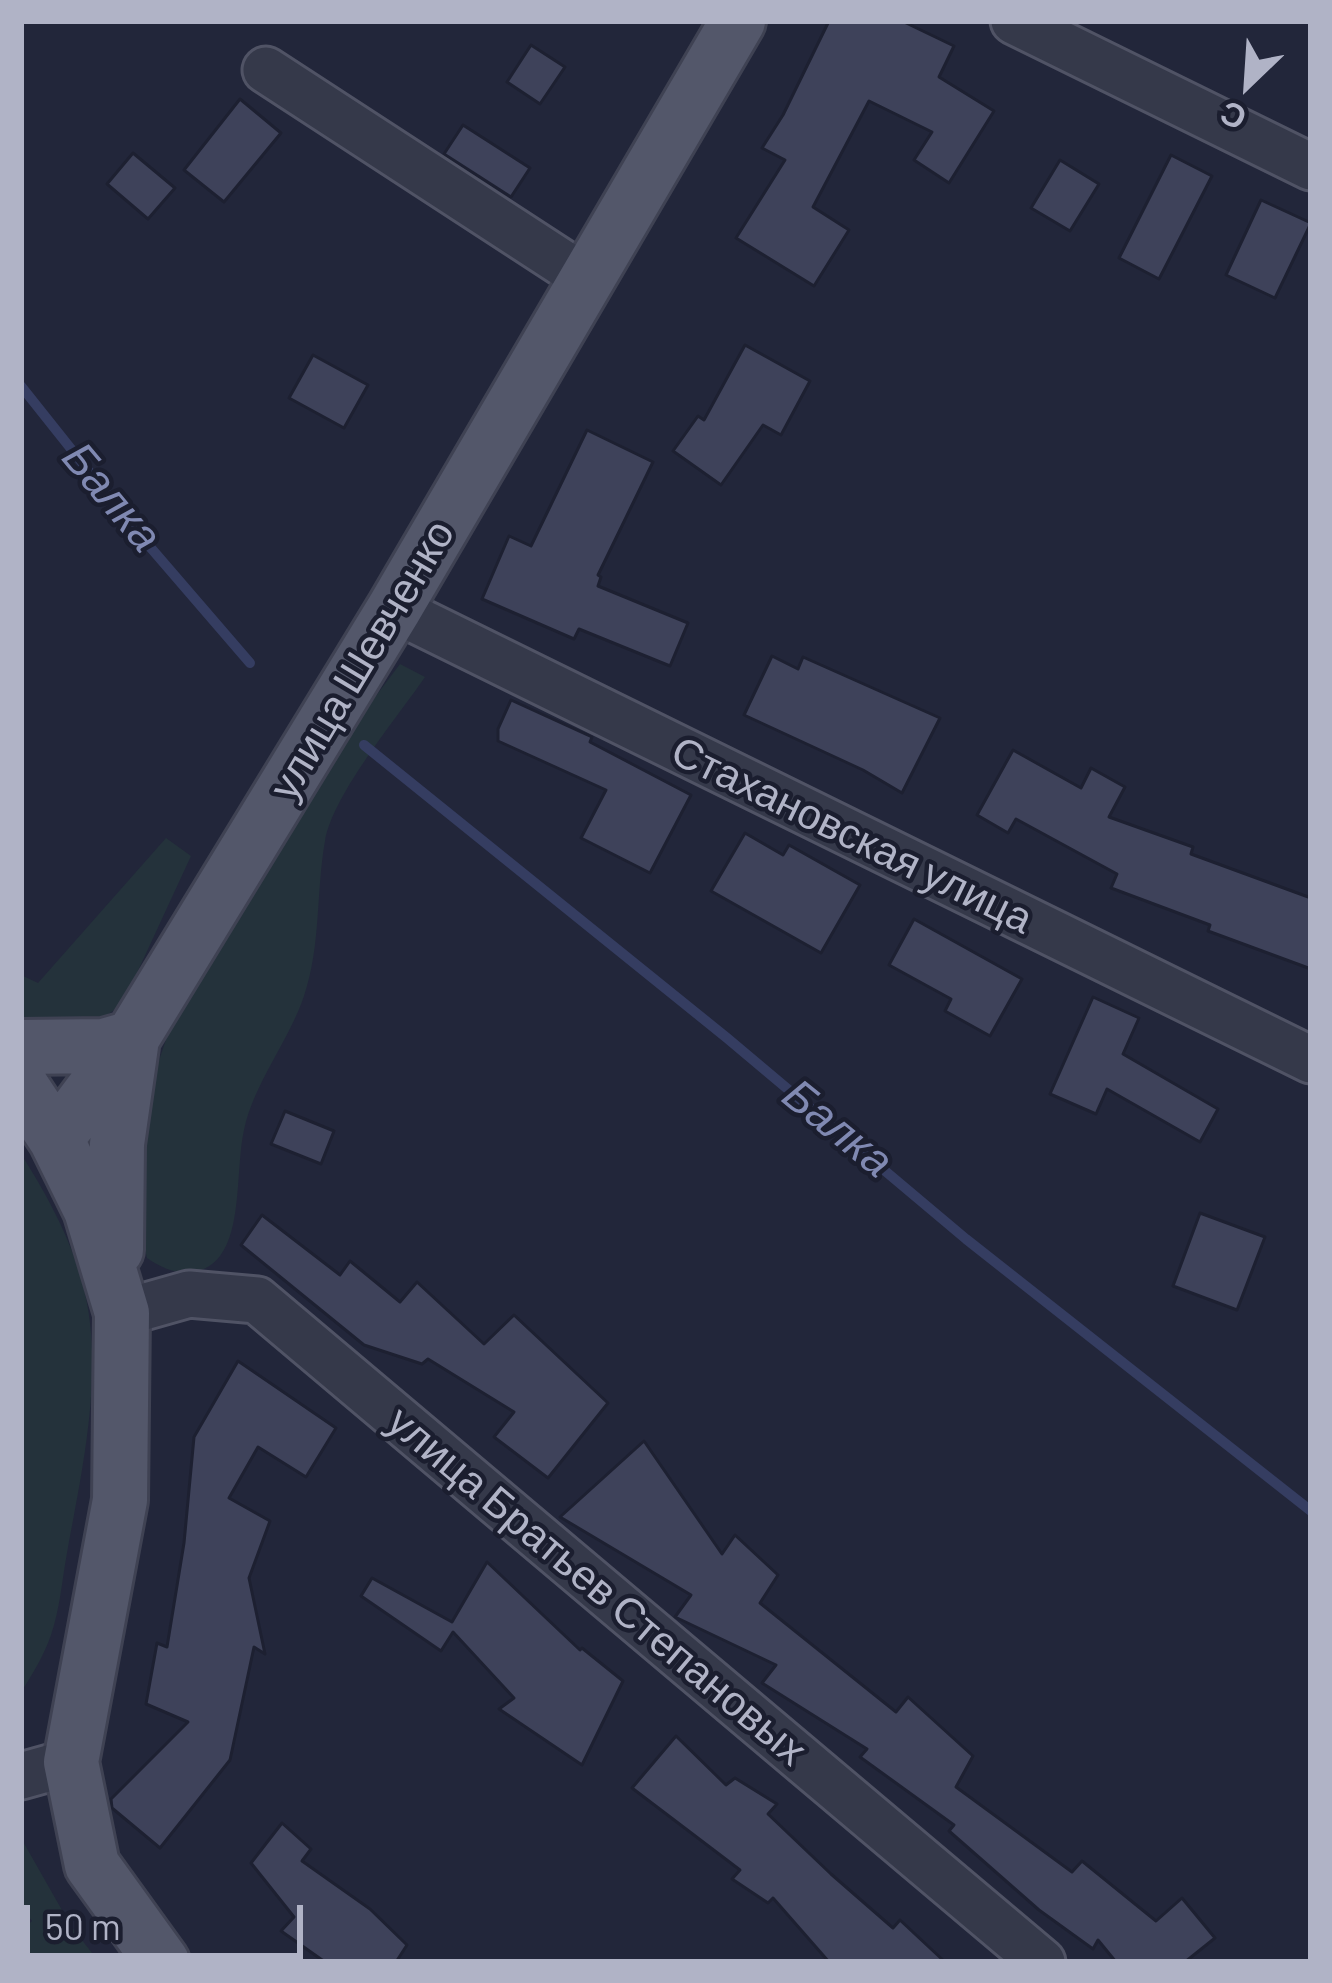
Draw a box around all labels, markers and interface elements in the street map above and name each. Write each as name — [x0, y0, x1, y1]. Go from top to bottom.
north arrow — [1188, 24, 1308, 144]
text: С — [1214, 93, 1252, 140]
water label: Балка — [51, 432, 173, 562]
street label: улица Шевченко — [259, 511, 465, 809]
street label: Стахановская улица — [663, 726, 1041, 944]
water label: Балка — [772, 1068, 904, 1188]
street label: улица Братьев Степановых — [377, 1396, 817, 1776]
scale bar — [30, 1881, 309, 1955]
text: 50 m — [45, 1904, 121, 1947]

